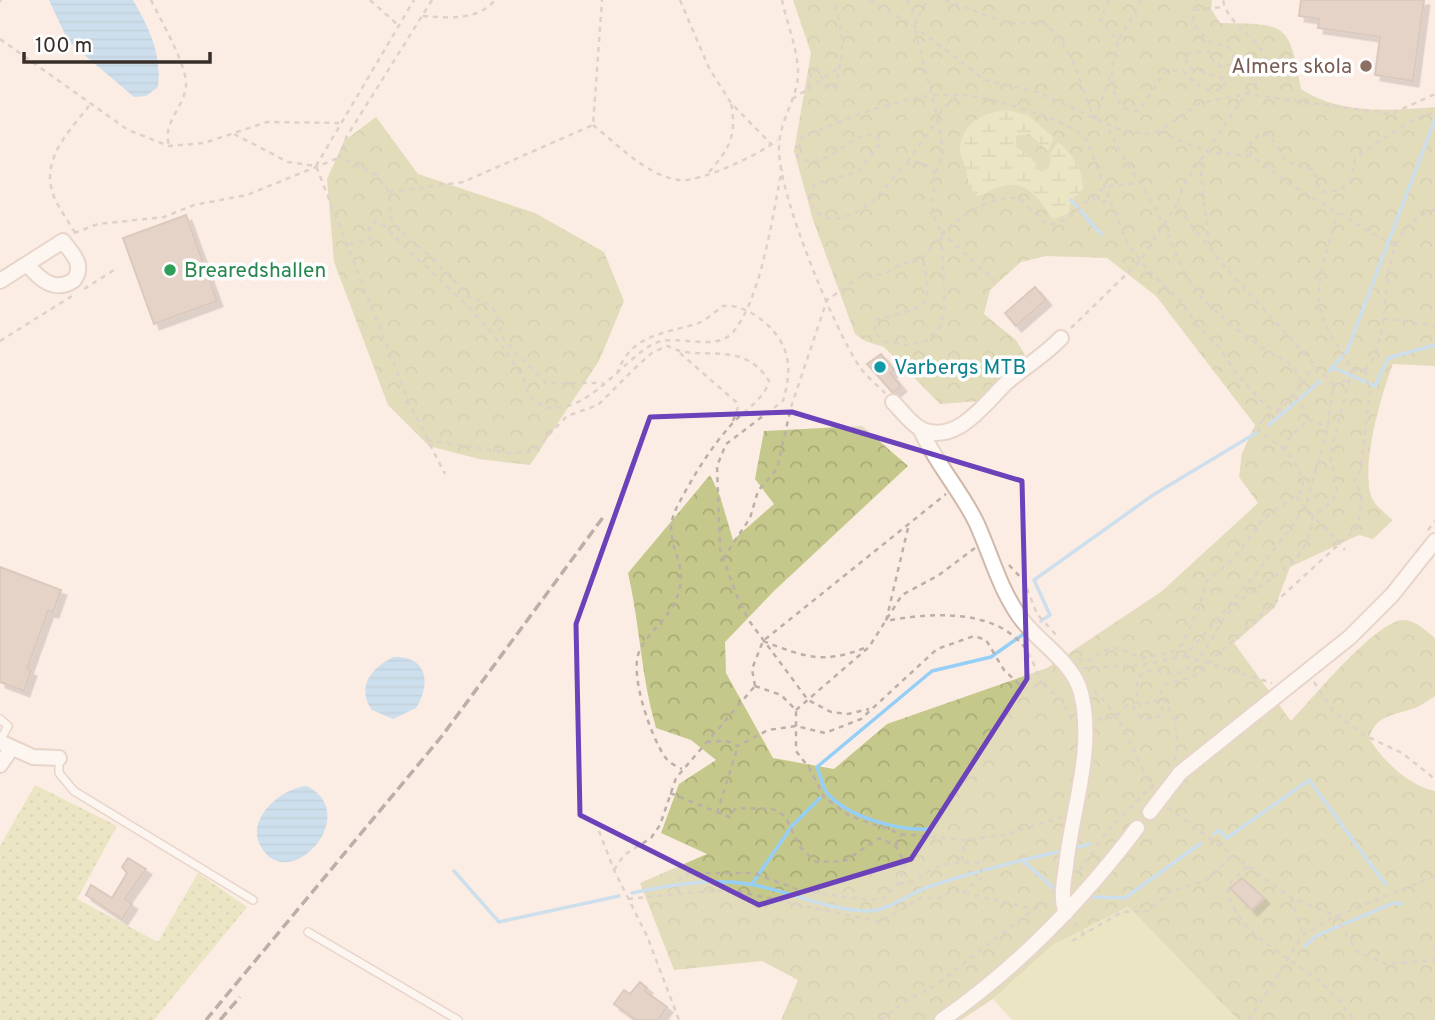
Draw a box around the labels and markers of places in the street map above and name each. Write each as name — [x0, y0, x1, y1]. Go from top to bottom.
place label: Almers skola — [1231, 54, 1352, 81]
marker: Almers skola — [1358, 58, 1374, 74]
place label: Brearedshallen — [184, 258, 326, 285]
marker: Brearedshallen — [162, 262, 178, 278]
place label: Varbergs MTB — [894, 355, 1026, 382]
marker: Varbergs MTB — [872, 359, 888, 375]

